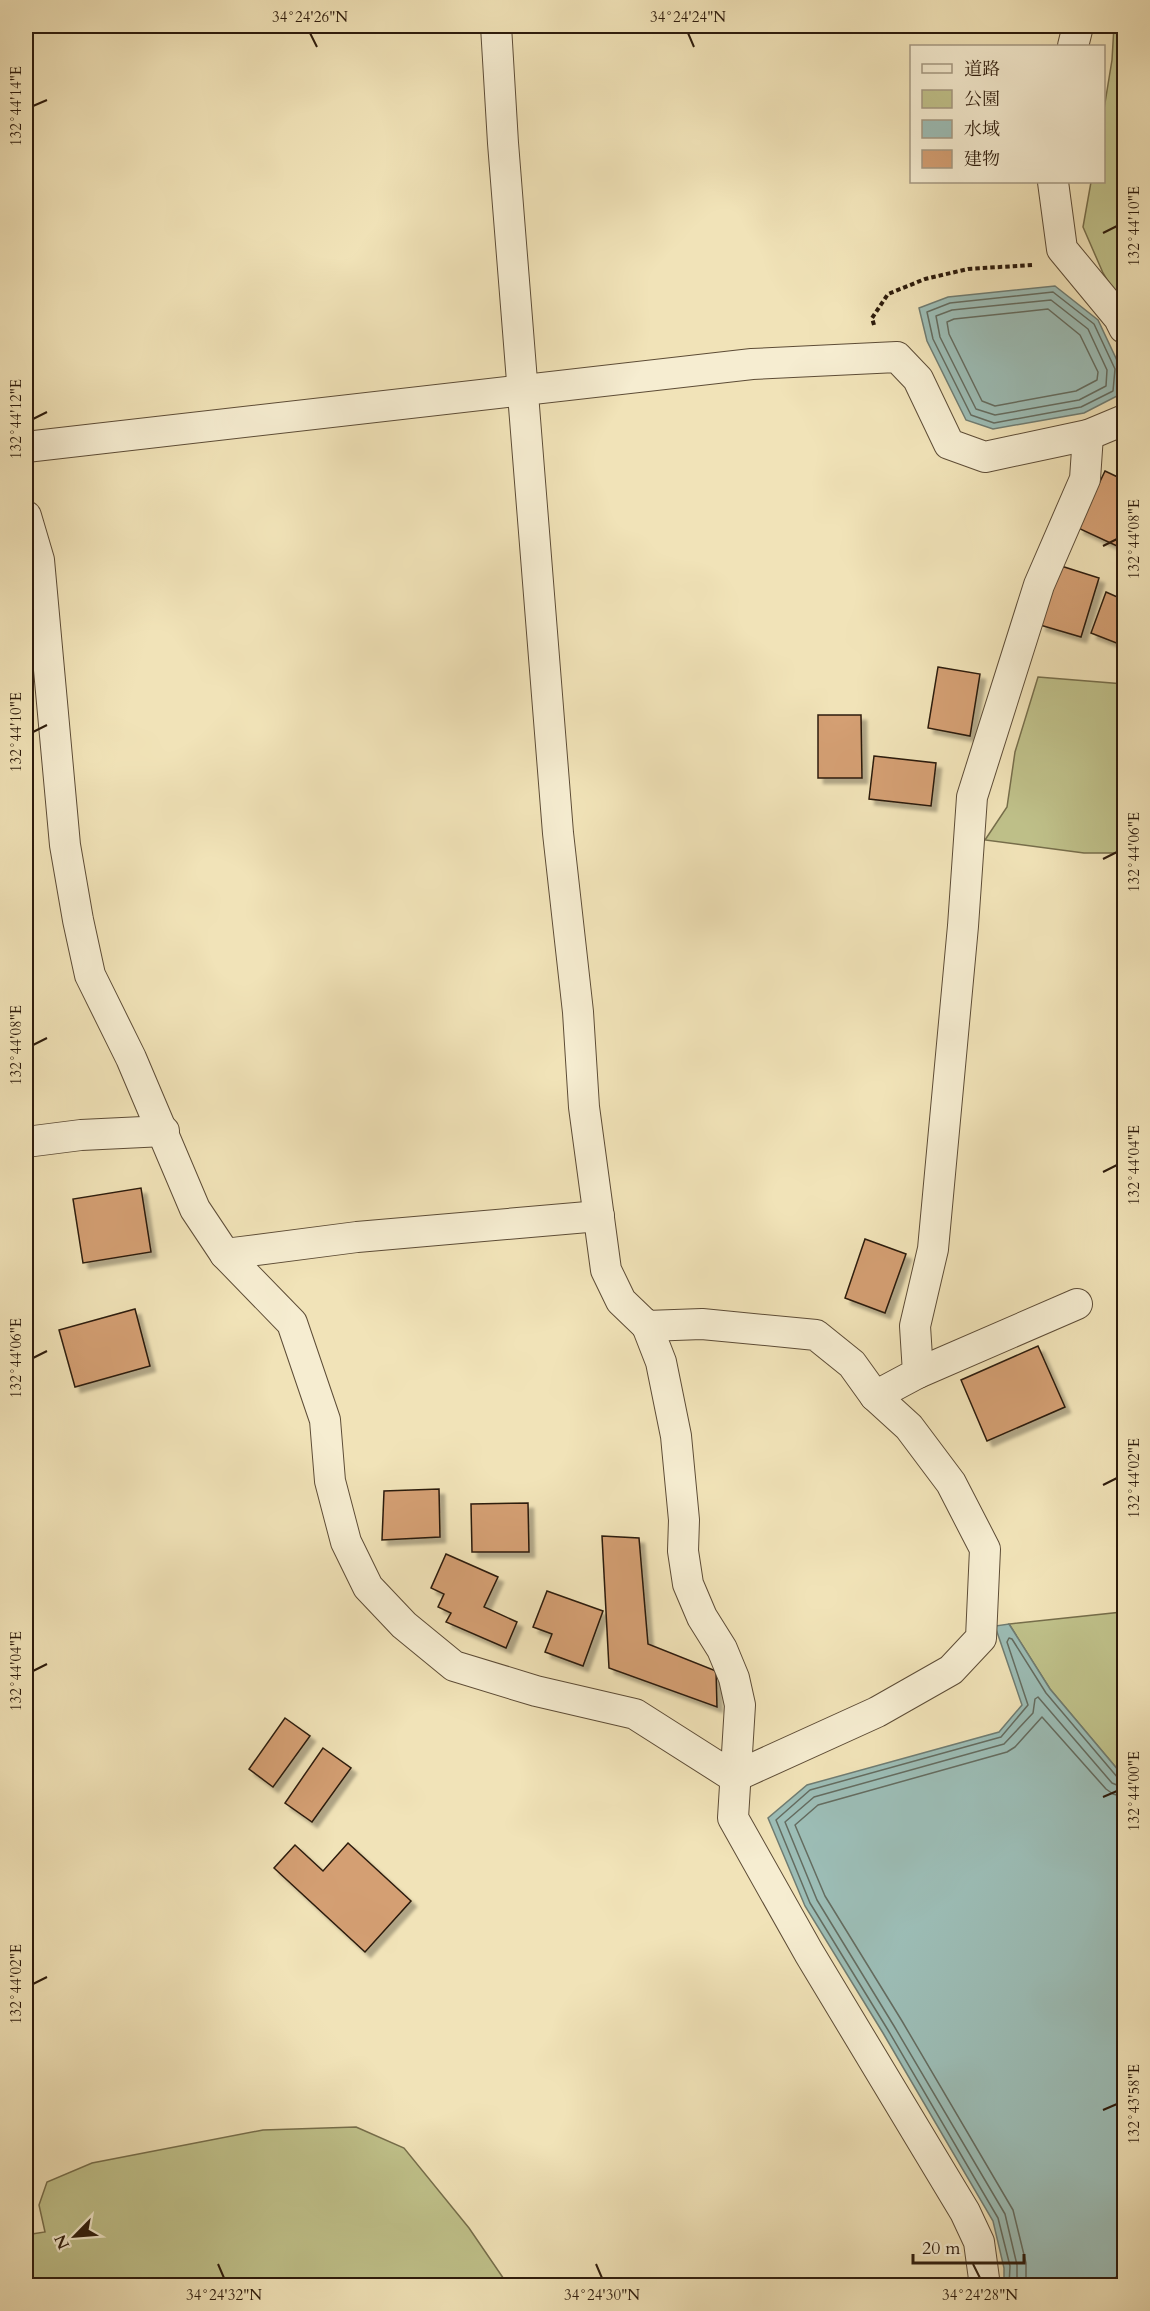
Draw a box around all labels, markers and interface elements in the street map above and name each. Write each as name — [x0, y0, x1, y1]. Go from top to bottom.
text: 34°24'26"N — [272, 7, 348, 27]
text: 34°24'24"N — [650, 7, 726, 27]
legend — [910, 45, 1105, 183]
text: 道路 — [964, 57, 1000, 82]
text: 132°44'14"E — [6, 66, 26, 146]
text: 公園 — [964, 87, 1000, 112]
text: 水域 — [964, 117, 1000, 142]
text: 建物 — [964, 147, 1000, 172]
text: 132°44'10"E — [1124, 186, 1144, 266]
text: 132°44'12"E — [6, 379, 26, 459]
text: 132°44'08"E — [1124, 499, 1144, 579]
text: 132°44'10"E — [6, 692, 26, 772]
text: 132°44'06"E — [1124, 812, 1144, 892]
text: 132°44'08"E — [6, 1005, 26, 1085]
text: 132°44'04"E — [1124, 1125, 1144, 1205]
text: 132°44'06"E — [6, 1318, 26, 1398]
text: 132°44'02"E — [1124, 1438, 1144, 1518]
text: 132°44'04"E — [6, 1631, 26, 1711]
text: 132°44'00"E — [1124, 1751, 1144, 1831]
text: 132°44'02"E — [6, 1944, 26, 2024]
text: 132°43'58"E — [1124, 2064, 1144, 2144]
north arrow — [45, 2206, 105, 2266]
scale bar — [913, 2227, 1024, 2265]
text: N — [49, 2231, 75, 2253]
text: 20 m — [922, 2236, 961, 2261]
text: 34°24'32"N — [186, 2285, 262, 2305]
text: 34°24'30"N — [564, 2285, 640, 2305]
text: 34°24'28"N — [942, 2285, 1018, 2305]

